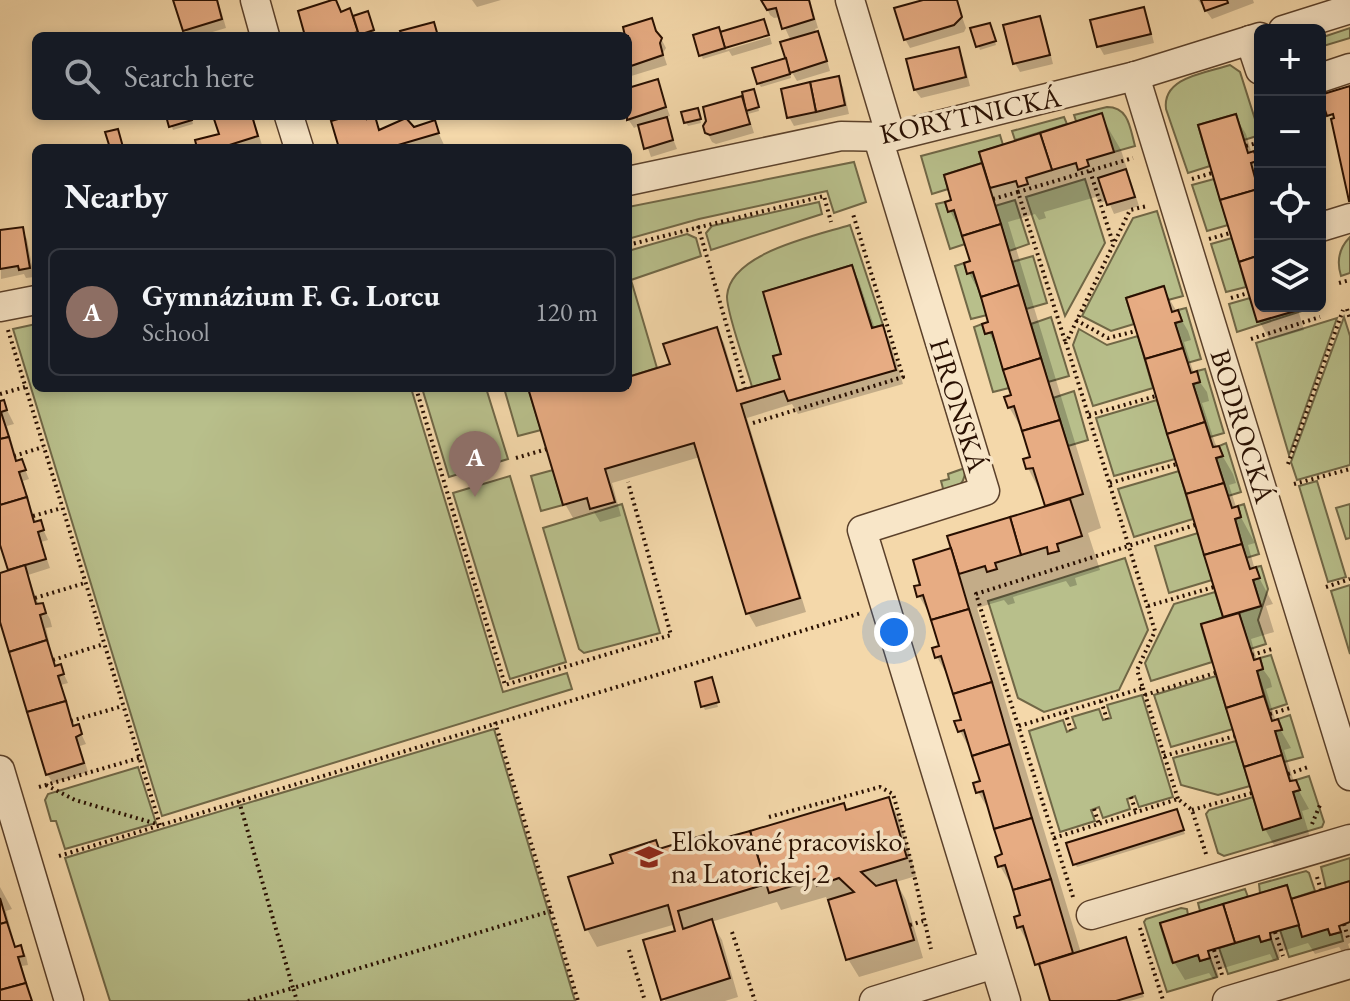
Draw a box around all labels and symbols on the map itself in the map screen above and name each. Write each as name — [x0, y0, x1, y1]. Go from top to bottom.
street label: KORYTNICKÁ — [876, 78, 1064, 152]
street label: HRONSKÁ — [922, 334, 997, 477]
street label: BODROCKÁ — [1203, 345, 1284, 508]
pin: A — [449, 431, 501, 497]
your location — [874, 612, 914, 652]
place label: Elokované pracovisko na Latorickej 2 — [671, 823, 902, 891]
school or university icon: Elokované pracovisko na Latorickej 2 — [634, 842, 664, 872]

